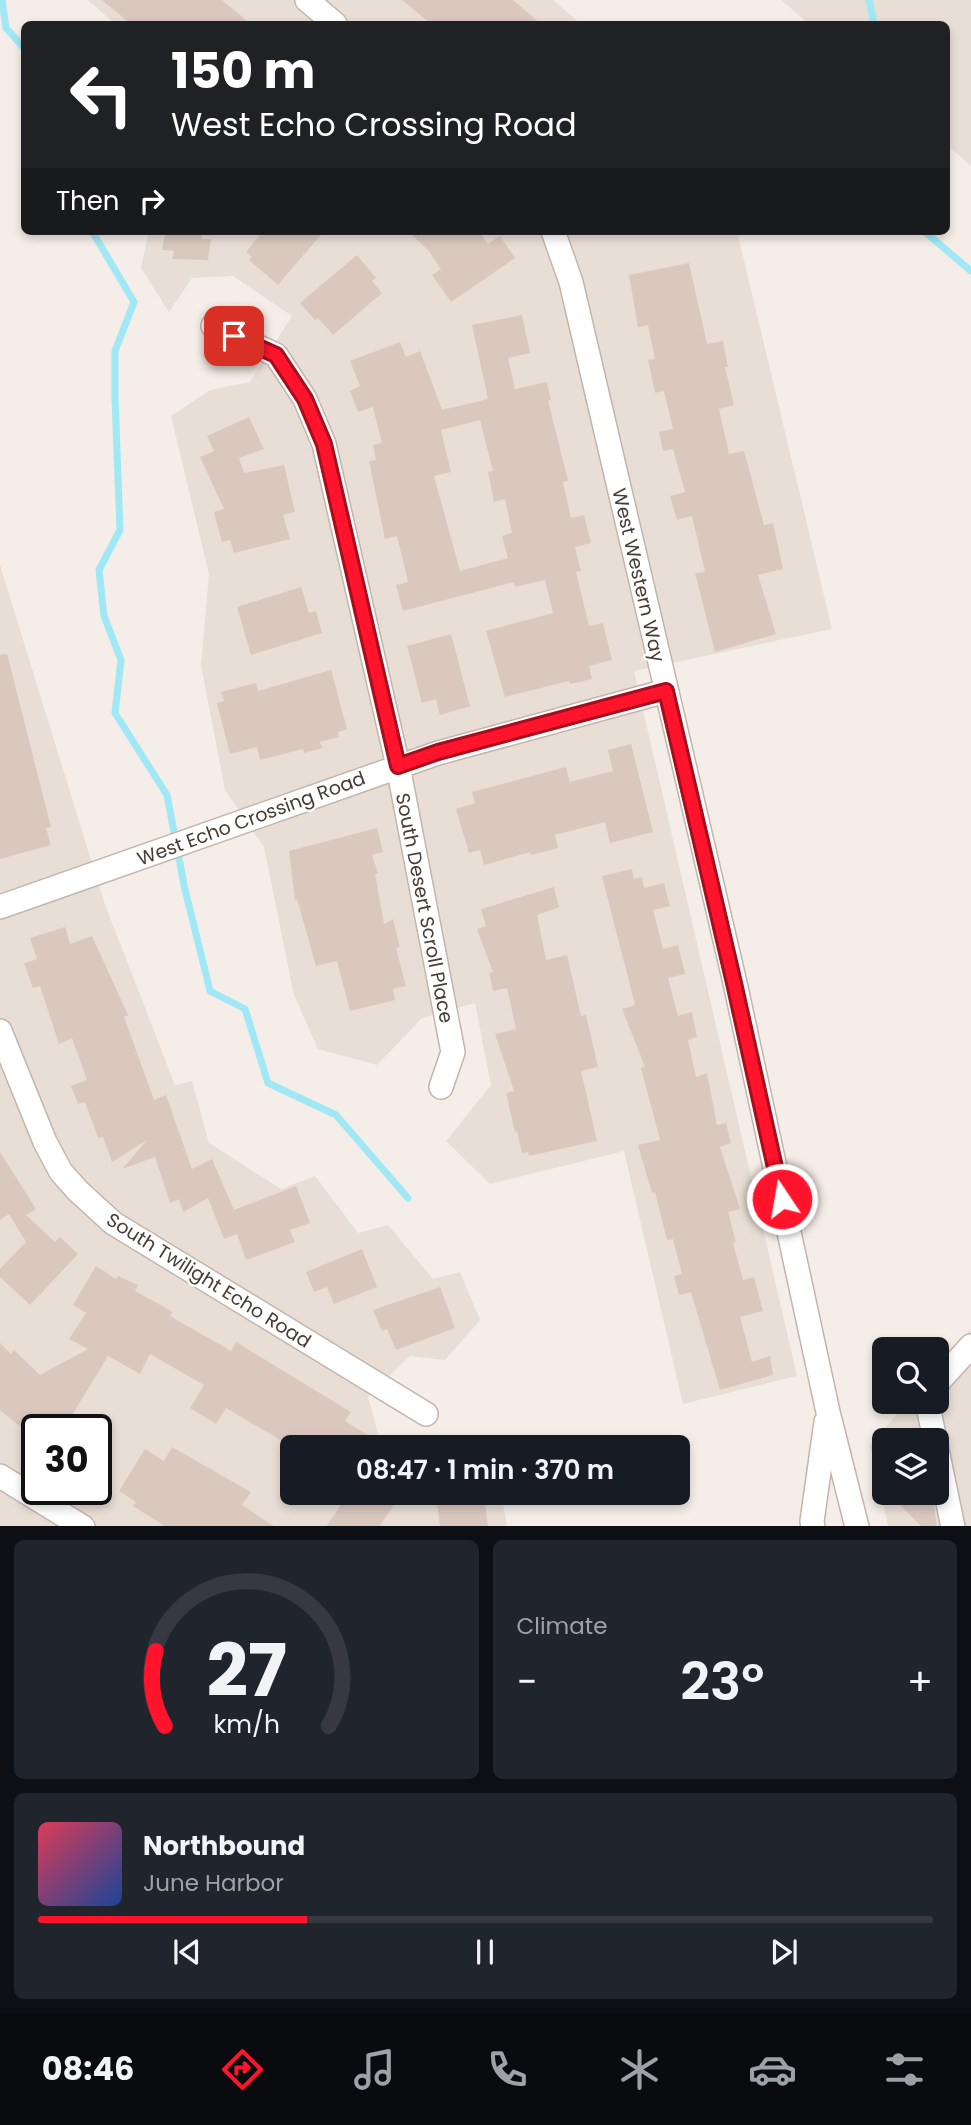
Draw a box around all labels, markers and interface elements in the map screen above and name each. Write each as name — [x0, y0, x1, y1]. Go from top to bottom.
text: 150 m — [171, 37, 316, 105]
icon: left — [56, 49, 147, 140]
text: West Echo Crossing Road — [171, 102, 577, 147]
icon: right — [133, 182, 171, 220]
text: Then — [56, 183, 119, 219]
pin — [204, 306, 264, 366]
icon: arrive — [215, 317, 253, 355]
street label: West Western Way — [605, 486, 672, 665]
street label: West Echo Crossing Road — [133, 765, 369, 872]
street label: South Desert Scroll Place — [389, 791, 460, 1025]
position arrow — [745, 1162, 819, 1236]
street label: South Twilight Echo Road — [101, 1206, 316, 1355]
map controls — [872, 1337, 949, 1505]
button: search — [872, 1337, 949, 1414]
speed limit sign: 30 — [21, 1414, 112, 1505]
button: layers — [872, 1428, 949, 1505]
text: 08:47 · 1 min · 370 m — [356, 1452, 614, 1488]
text: Climate — [517, 1610, 607, 1642]
text: 27 — [206, 1620, 287, 1721]
text: 23° — [680, 1645, 764, 1718]
text: − — [517, 1655, 537, 1708]
text: + — [907, 1655, 933, 1708]
text: km/h — [213, 1706, 280, 1741]
text: Northbound — [143, 1828, 305, 1864]
text: June Harbor — [143, 1867, 284, 1899]
icon: previous — [168, 1933, 206, 1971]
icon: pause — [466, 1933, 504, 1971]
icon: next — [765, 1933, 803, 1971]
icon: directions — [218, 2045, 267, 2094]
icon: music — [350, 2045, 399, 2094]
icon: phone — [483, 2045, 532, 2094]
icon: climate — [615, 2045, 664, 2094]
icon: car — [748, 2045, 797, 2094]
icon: filters — [880, 2045, 929, 2094]
text: 08:46 — [42, 2046, 134, 2091]

